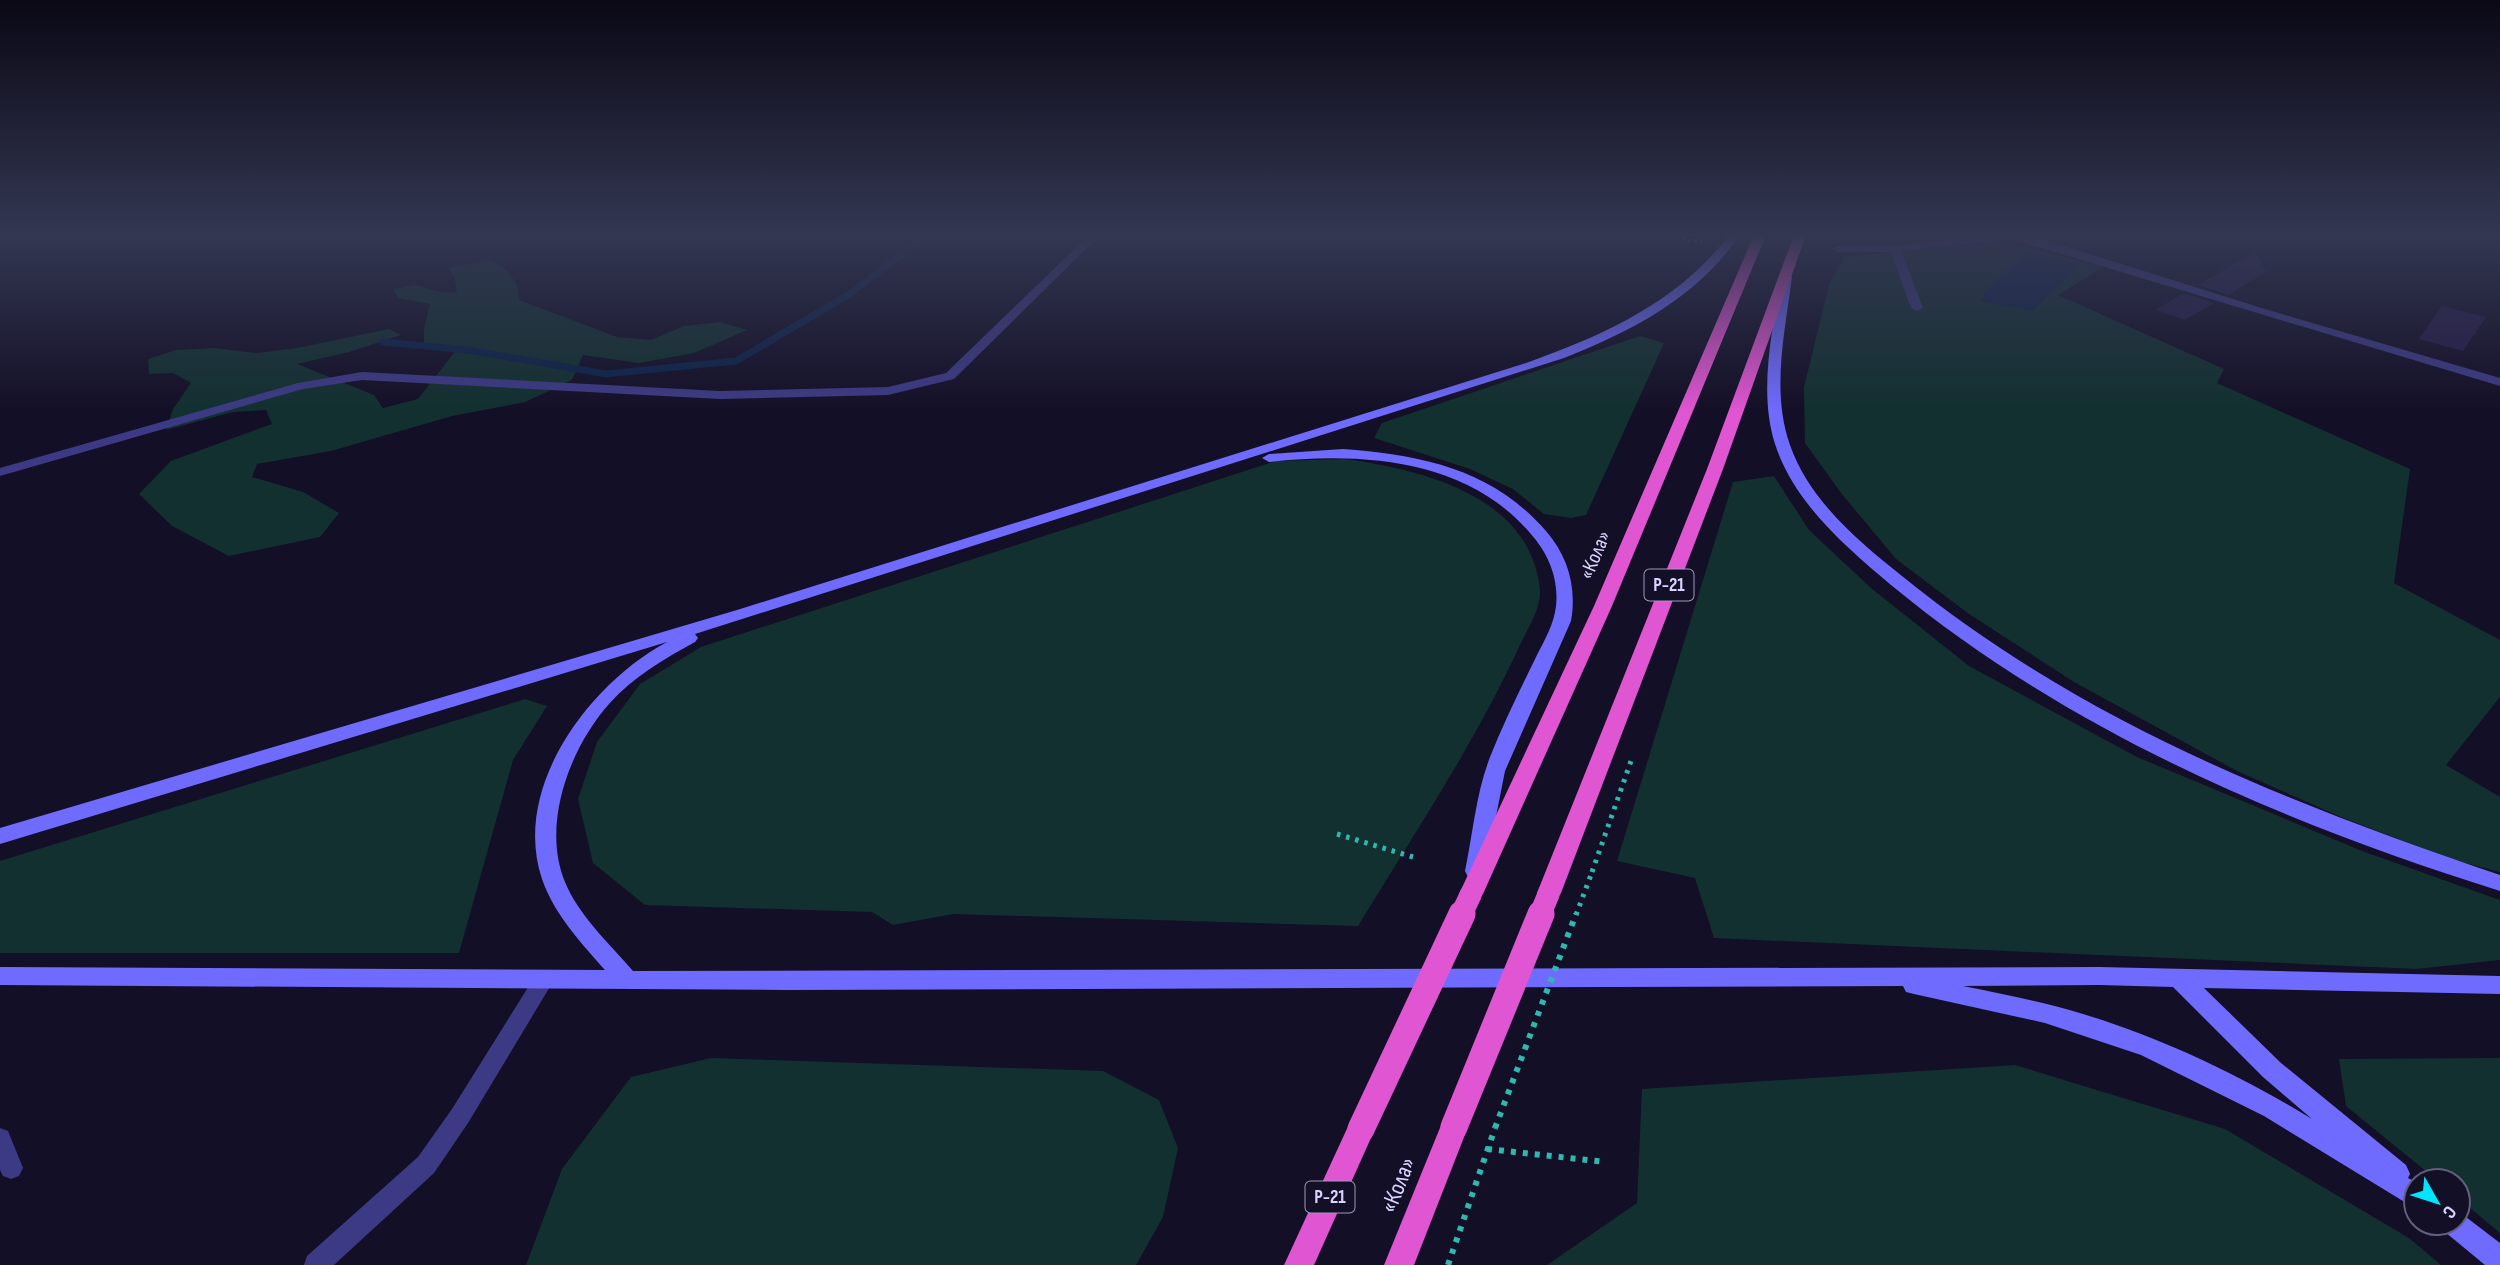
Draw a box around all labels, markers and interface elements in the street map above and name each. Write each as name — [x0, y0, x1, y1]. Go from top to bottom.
street label: «Кола» — [1574, 527, 1616, 583]
road number: Р-21 — [1644, 570, 1694, 600]
street label: «Кола» — [1374, 1153, 1422, 1217]
north arrow — [2402, 1167, 2472, 1237]
road number: Р-21 — [1306, 1182, 1354, 1212]
text: С — [2437, 1201, 2461, 1223]

